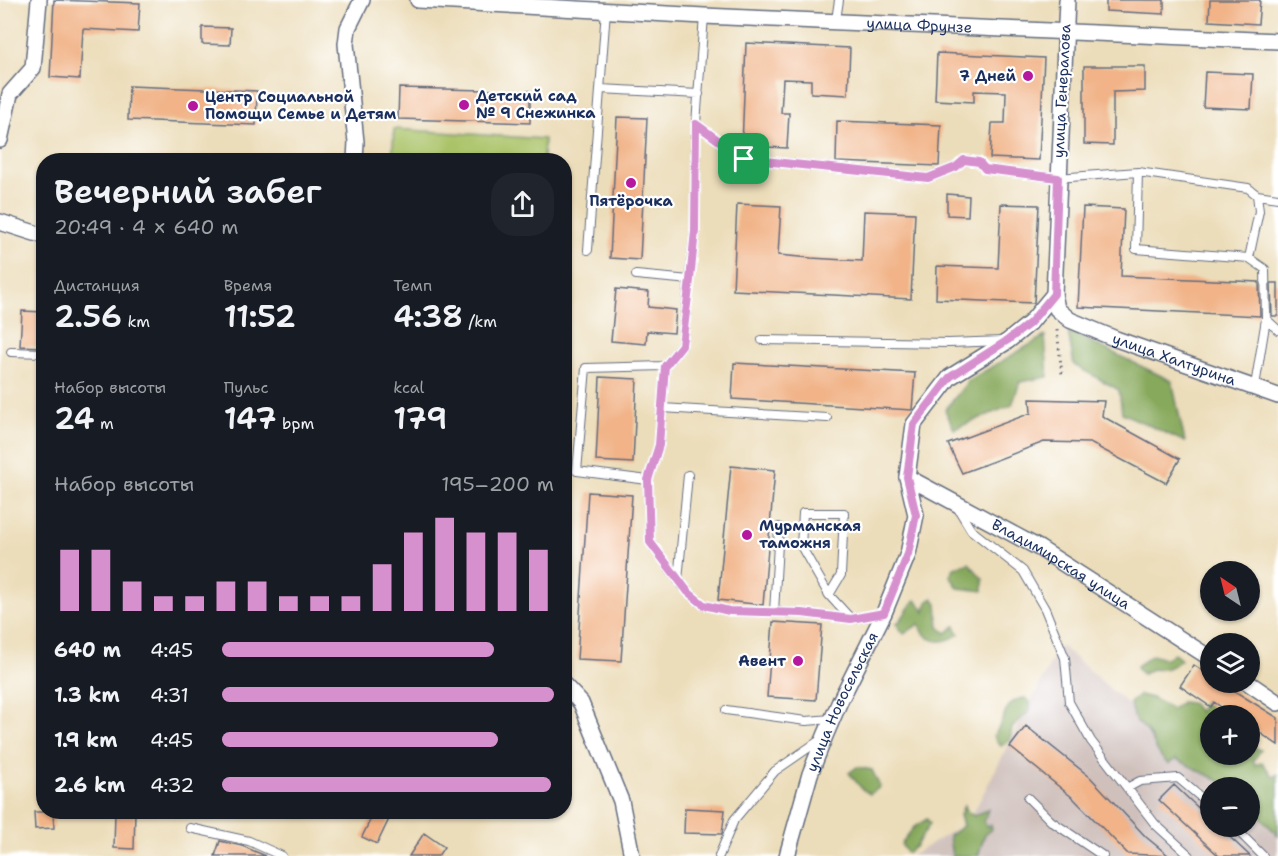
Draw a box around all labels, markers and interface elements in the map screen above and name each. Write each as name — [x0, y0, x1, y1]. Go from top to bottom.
street label: улица Фрунзе — [866, 13, 973, 38]
street label: улица Генералова — [1048, 23, 1076, 159]
place label: 7 Дней — [959, 66, 1017, 86]
marker: 7 Дней — [1021, 69, 1035, 83]
place label: Детский сад № 9 Снежинка — [476, 86, 596, 123]
place label: Центр Социальной Помощи Семье и Детям — [205, 87, 397, 124]
marker: Детский сад № 9 Снежинка — [457, 98, 471, 112]
marker: Центр Социальной Помощи Семье и Детям — [186, 99, 200, 113]
pin — [718, 133, 769, 184]
icon: arrive — [727, 142, 760, 175]
text: Вечерний забег — [54, 169, 322, 214]
button: share — [491, 173, 554, 236]
marker: Пятёрочка — [624, 176, 638, 190]
place label: Пятёрочка — [589, 191, 674, 211]
text: 20:49 · 4 × 640 m — [54, 214, 238, 240]
text: Дистанция — [54, 275, 140, 296]
text: Время — [224, 275, 272, 296]
text: Темп — [393, 275, 432, 296]
text: 2.56 — [54, 296, 122, 337]
text: 11:52 — [224, 296, 296, 337]
text: 4:38 — [393, 296, 463, 337]
text: km — [122, 311, 150, 332]
text: /km — [463, 311, 497, 332]
street label: улица Халтурина — [1110, 329, 1239, 391]
text: Набор высоты — [54, 377, 166, 398]
text: Пульс — [224, 377, 269, 398]
text: kcal — [393, 377, 424, 398]
text: 24 — [54, 398, 95, 439]
text: 147 — [224, 398, 277, 439]
text: 179 — [393, 398, 447, 439]
text: m — [95, 413, 114, 434]
text: bpm — [277, 413, 314, 434]
text: Набор высоты — [54, 471, 194, 497]
text: 195–200 m — [441, 471, 554, 497]
street label: Владимирская улица — [988, 514, 1135, 614]
place label: Мурманская таможня — [759, 516, 861, 553]
marker: Мурманская таможня — [740, 528, 754, 542]
north arrow — [1200, 561, 1260, 621]
map controls — [1200, 561, 1260, 837]
street label: улица Новосельская — [802, 629, 883, 775]
button: layers — [1200, 633, 1260, 693]
text: 640 m — [54, 637, 121, 663]
text: 4:45 — [150, 637, 193, 663]
place label: Авент — [738, 651, 786, 671]
marker: Авент — [791, 654, 805, 668]
text: 1.3 km — [54, 682, 120, 708]
text: 4:31 — [150, 682, 189, 708]
button: + — [1200, 705, 1260, 765]
text: 1.9 km — [54, 727, 117, 753]
text: 4:45 — [150, 727, 193, 753]
text: 2.6 km — [54, 772, 125, 798]
text: 4:32 — [150, 772, 194, 798]
button: − — [1200, 777, 1260, 837]

